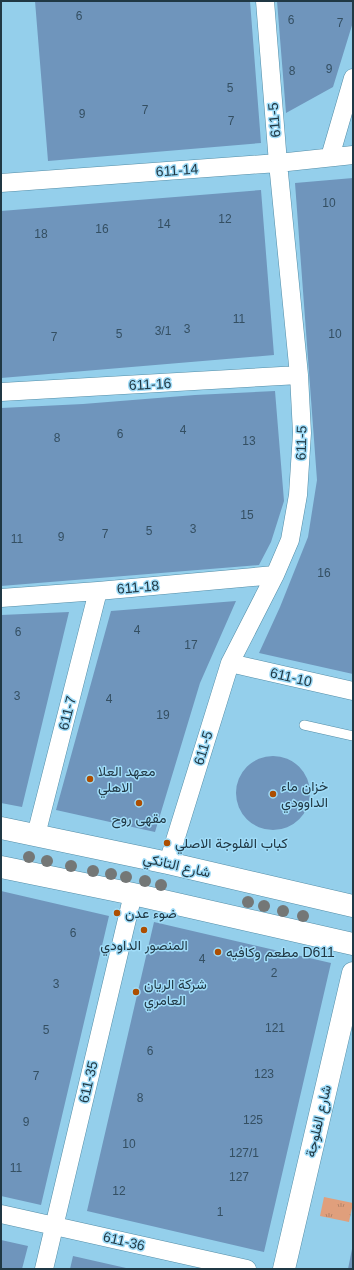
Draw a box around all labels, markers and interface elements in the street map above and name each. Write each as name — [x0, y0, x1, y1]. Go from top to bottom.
house number: 6 — [76, 9, 83, 23]
house number: 6 — [288, 13, 295, 27]
house number: 7 — [337, 16, 344, 30]
house number: 9 — [326, 62, 333, 76]
house number: 8 — [289, 64, 296, 78]
house number: 5 — [227, 81, 234, 95]
street label: 611-5 — [264, 102, 283, 138]
house number: 7 — [142, 103, 149, 117]
house number: 9 — [79, 107, 86, 121]
house number: 7 — [228, 114, 235, 128]
street label: 611-14 — [155, 161, 199, 179]
house number: 10 — [322, 196, 336, 210]
house number: 12 — [218, 212, 232, 226]
house number: 14 — [157, 217, 171, 231]
house number: 16 — [95, 222, 109, 236]
house number: 18 — [34, 227, 48, 241]
house number: 11 — [233, 312, 246, 326]
house number: 3 — [184, 322, 191, 336]
house number: 3/1 — [155, 324, 172, 338]
house number: 5 — [116, 327, 123, 341]
house number: 10 — [328, 327, 342, 341]
house number: 7 — [51, 330, 58, 344]
street label: 611-16 — [128, 375, 172, 393]
house number: 4 — [180, 423, 187, 437]
street label: 611-5 — [292, 425, 310, 461]
house number: 6 — [117, 427, 124, 441]
house number: 8 — [54, 431, 61, 445]
house number: 13 — [242, 434, 256, 448]
house number: 15 — [240, 508, 254, 522]
house number: 3 — [190, 522, 197, 536]
house number: 5 — [146, 524, 153, 538]
house number: 7 — [102, 527, 109, 541]
house number: 9 — [58, 530, 65, 544]
house number: 11 — [11, 532, 24, 546]
house number: 16 — [317, 566, 331, 580]
street label: 611-18 — [116, 577, 160, 597]
house number: 4 — [134, 623, 141, 637]
house number: 6 — [15, 625, 22, 639]
house number: 17 — [184, 638, 198, 652]
street label: 611-10 — [268, 664, 314, 690]
house number: 3 — [14, 689, 21, 703]
house number: 4 — [106, 692, 113, 706]
street label: 611-7 — [55, 694, 79, 732]
house number: 19 — [156, 708, 170, 722]
street label: 611-5 — [190, 729, 216, 767]
place label: معهد العلا الاهلي — [98, 763, 156, 799]
marker: معهد العلا الاهلي — [85, 774, 95, 784]
place label: خزان ماء الداوودي — [281, 778, 328, 814]
marker: خزان ماء الداوودي — [268, 789, 278, 799]
marker: مقهى روح — [134, 798, 144, 808]
place label: مقهى روح — [111, 810, 167, 829]
place label: كباب الفلوجة الاصلي — [175, 835, 288, 855]
marker: كباب الفلوجة الاصلي — [162, 838, 172, 848]
street label: شارع التانكي — [141, 849, 212, 884]
place label: ضوء عدن — [125, 905, 177, 922]
marker: ضوء عدن — [112, 908, 122, 918]
marker: المنصور الداودي — [139, 925, 149, 935]
house number: 6 — [70, 926, 77, 940]
place label: المنصور الداودي — [100, 937, 188, 957]
place label: مطعم وكافيه D611 — [226, 944, 335, 961]
marker: مطعم وكافيه D611 — [213, 947, 223, 957]
house number: 4 — [199, 952, 206, 966]
house number: 2 — [271, 966, 278, 980]
place label: شركة الريان العامري — [144, 976, 207, 1012]
house number: 3 — [53, 977, 60, 991]
marker: شركة الريان العامري — [131, 987, 141, 997]
house number: 121 — [265, 1021, 285, 1035]
house number: 5 — [43, 1023, 50, 1037]
house number: 6 — [147, 1044, 154, 1058]
street label: 611-35 — [75, 1059, 101, 1105]
house number: 123 — [254, 1067, 274, 1081]
house number: 7 — [33, 1069, 40, 1083]
street label: شارع الفلوجة — [302, 1083, 337, 1159]
house number: 8 — [137, 1091, 144, 1105]
house number: 125 — [243, 1113, 263, 1127]
house number: 9 — [23, 1115, 30, 1129]
house number: 10 — [122, 1137, 136, 1151]
house number: 127/1 — [229, 1146, 259, 1160]
house number: 11 — [10, 1161, 23, 1175]
house number: 127 — [229, 1170, 249, 1184]
house number: 12 — [112, 1184, 126, 1198]
house number: 1 — [217, 1205, 224, 1219]
street label: 611-36 — [101, 1228, 147, 1254]

